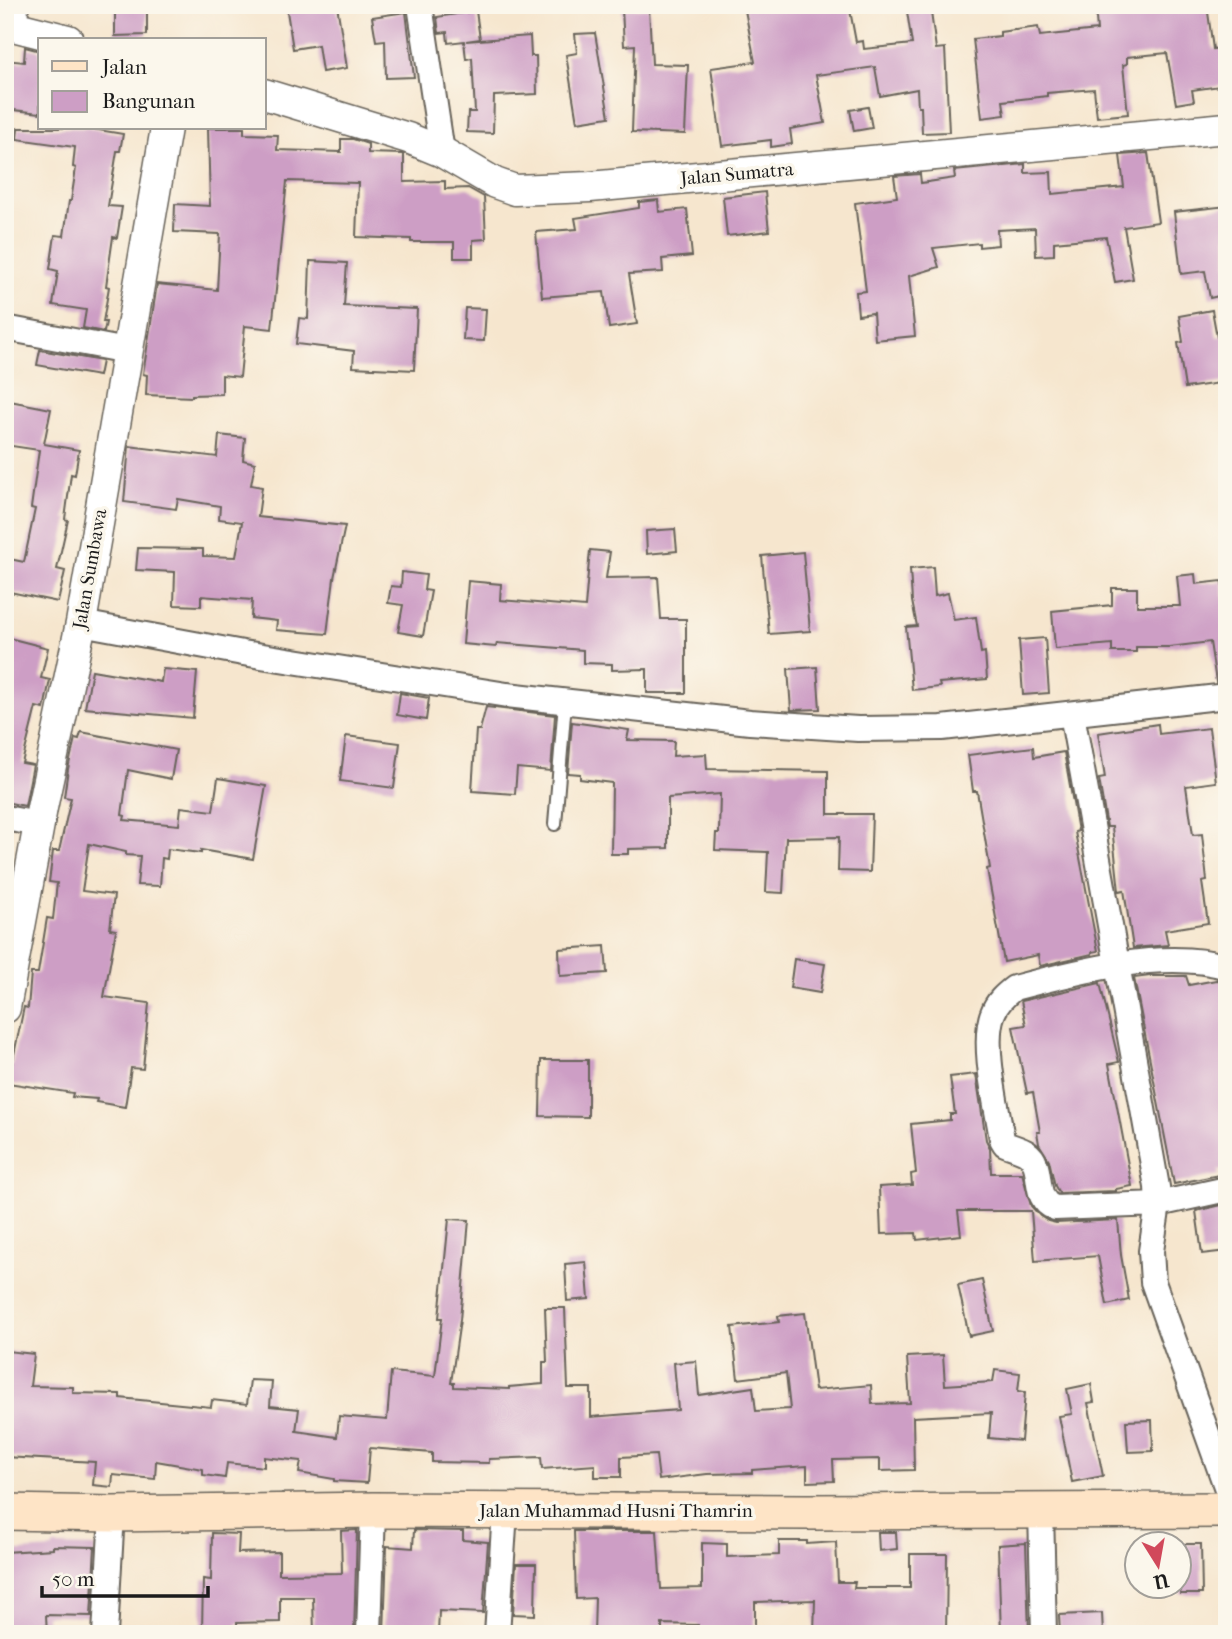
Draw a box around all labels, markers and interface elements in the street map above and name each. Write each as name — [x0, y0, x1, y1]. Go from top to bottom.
legend — [38, 38, 266, 130]
text: Jalan — [100, 55, 147, 79]
text: Bangunan — [102, 89, 195, 113]
street label: Jalan Sumatra — [678, 158, 795, 190]
street label: Jalan Sumbawa — [68, 507, 111, 633]
street label: Jalan Muhammad Husni Thamrin — [477, 1500, 753, 1522]
north arrow — [1124, 1530, 1194, 1600]
scale bar — [42, 1555, 208, 1599]
text: 50 m — [52, 1567, 95, 1591]
text: U — [1151, 1568, 1171, 1593]

